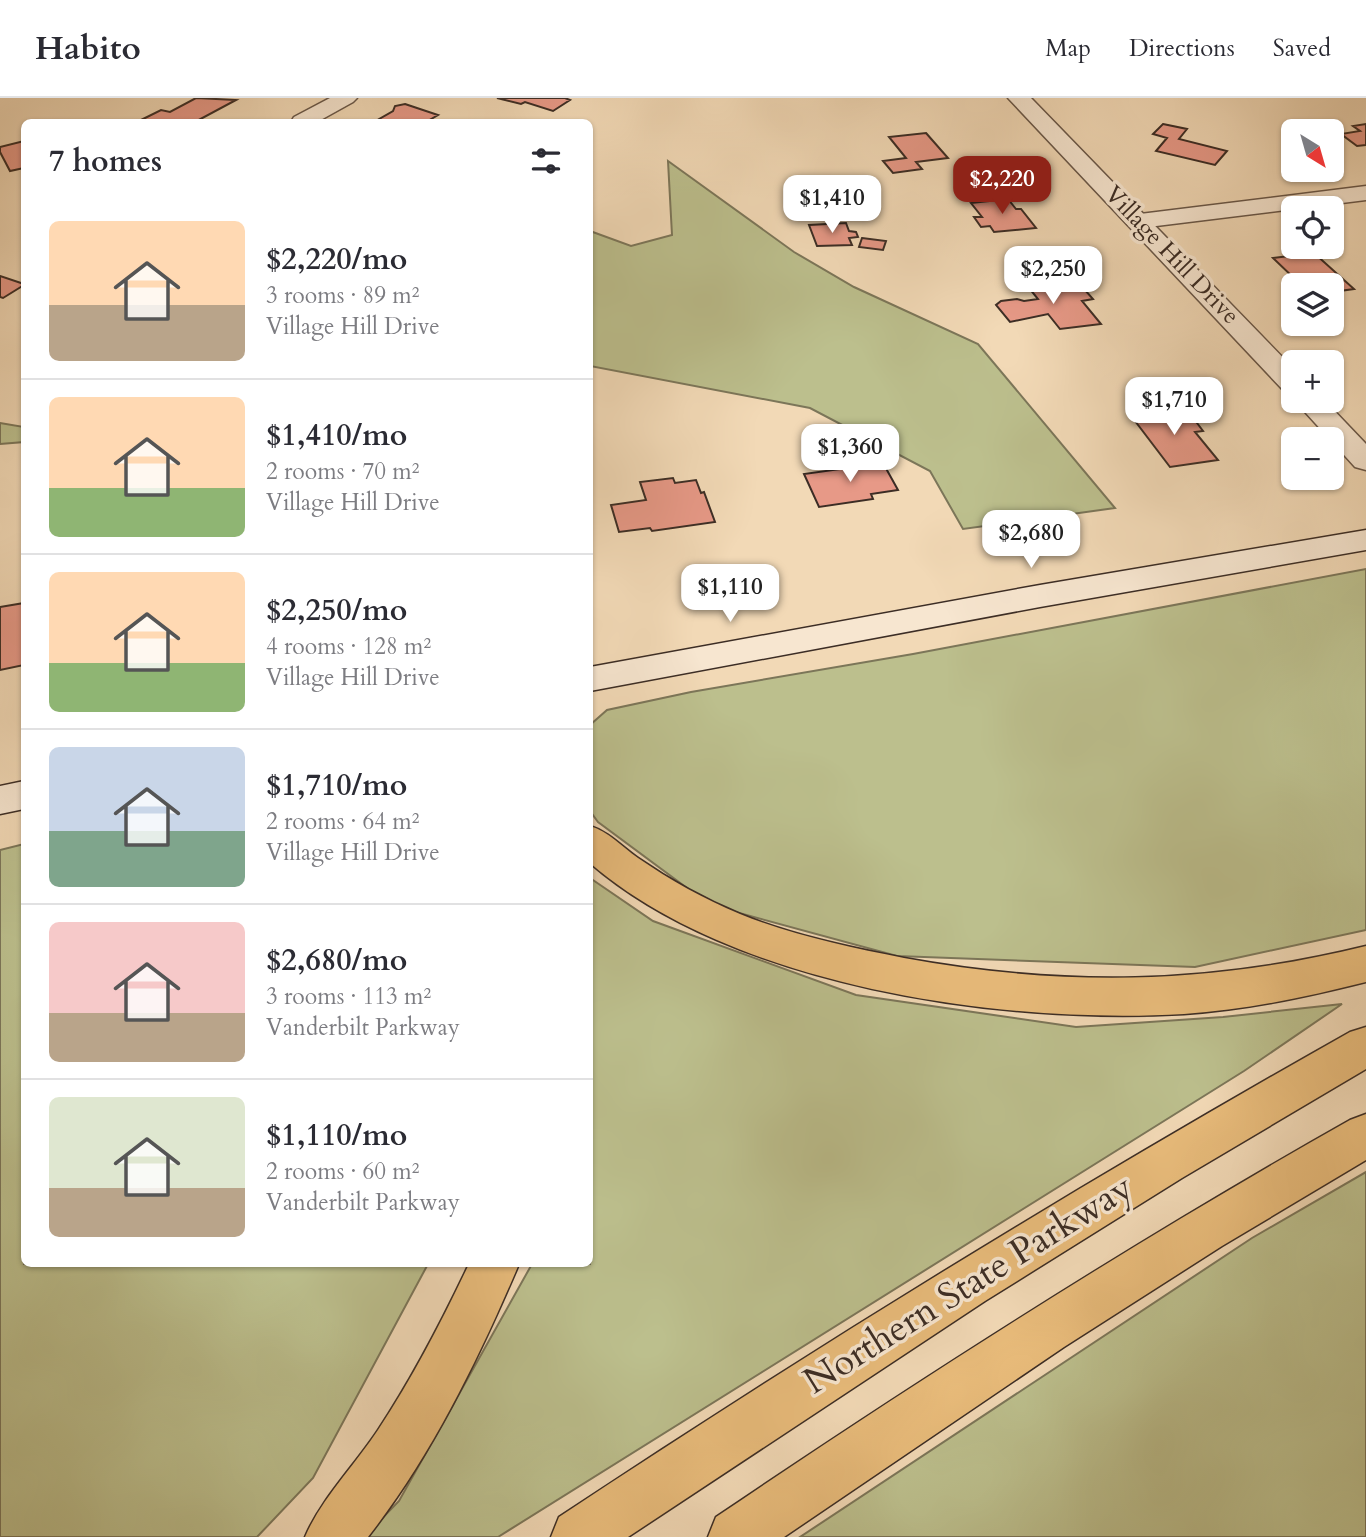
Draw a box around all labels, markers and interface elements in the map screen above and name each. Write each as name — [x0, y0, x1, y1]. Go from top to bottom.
text: Habito — [35, 26, 141, 71]
text: Map — [1045, 32, 1091, 65]
text: Directions — [1129, 32, 1235, 65]
text: Saved — [1273, 32, 1331, 65]
north arrow — [1281, 119, 1344, 182]
map controls — [1281, 119, 1344, 490]
text: 7 homes — [49, 141, 162, 182]
icon: filters — [527, 142, 565, 180]
pin: $2,220 — [945, 156, 1059, 216]
text: $2,220 — [969, 163, 1035, 194]
pin: $1,410 — [775, 176, 889, 235]
street label: Village Hill Drive — [1097, 178, 1247, 332]
text: $1,410 — [799, 182, 865, 213]
button: locate — [1281, 196, 1344, 259]
text: $2,220/mo — [266, 239, 407, 280]
pin: $2,250 — [996, 246, 1110, 306]
icon: home — [105, 249, 189, 333]
text: $2,250 — [1020, 253, 1086, 284]
button: layers — [1281, 273, 1344, 336]
text: 3 rooms · 89 m² — [266, 280, 419, 311]
text: Village Hill Drive — [266, 311, 440, 342]
button: + — [1281, 350, 1344, 413]
pin: $1,710 — [1117, 378, 1231, 437]
text: $1,710 — [1141, 384, 1207, 415]
text: $1,410/mo — [266, 415, 407, 456]
pin: $1,360 — [793, 424, 907, 484]
icon: home — [105, 425, 189, 509]
button: − — [1281, 427, 1344, 490]
text: $1,360 — [817, 431, 883, 462]
text: 2 rooms · 70 m² — [266, 456, 419, 487]
text: Village Hill Drive — [266, 487, 440, 518]
pin: $2,680 — [974, 510, 1088, 570]
text: $2,680 — [998, 517, 1064, 548]
pin: $1,110 — [673, 564, 787, 624]
text: $1,110 — [697, 571, 763, 602]
text: $2,250/mo — [266, 590, 407, 631]
icon: home — [105, 600, 189, 684]
text: 4 rooms · 128 m² — [266, 631, 431, 662]
text: Village Hill Drive — [266, 662, 440, 693]
text: $1,710/mo — [266, 765, 407, 806]
icon: home — [105, 775, 189, 859]
text: 2 rooms · 64 m² — [266, 806, 419, 837]
text: Village Hill Drive — [266, 837, 440, 868]
text: $2,680/mo — [266, 940, 407, 981]
icon: home — [105, 950, 189, 1034]
text: 3 rooms · 113 m² — [266, 981, 431, 1012]
text: Vanderbilt Parkway — [266, 1012, 460, 1043]
text: $1,110/mo — [266, 1115, 407, 1156]
icon: home — [105, 1125, 189, 1209]
text: 2 rooms · 60 m² — [266, 1156, 419, 1187]
street label: Northern State Parkway — [794, 1162, 1142, 1406]
text: Vanderbilt Parkway — [266, 1187, 460, 1218]

